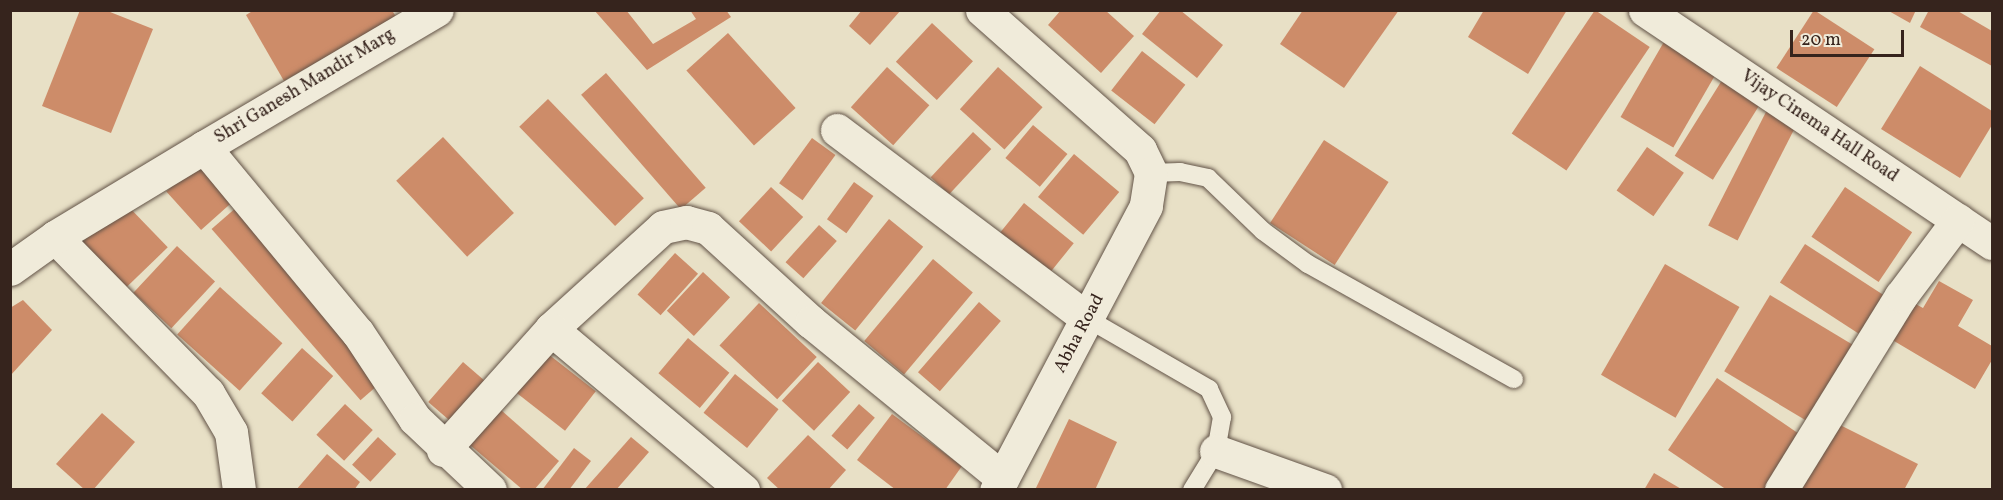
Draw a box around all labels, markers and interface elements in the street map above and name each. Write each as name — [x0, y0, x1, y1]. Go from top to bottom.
scale bar — [1793, 18, 1907, 56]
street label: Shri Ganesh Mandir Marg — [211, 25, 399, 149]
text: 20 m — [1801, 28, 1841, 53]
street label: Vijay Cinema Hall Road — [1736, 66, 1902, 188]
street label: Abha Road — [1050, 291, 1110, 377]

